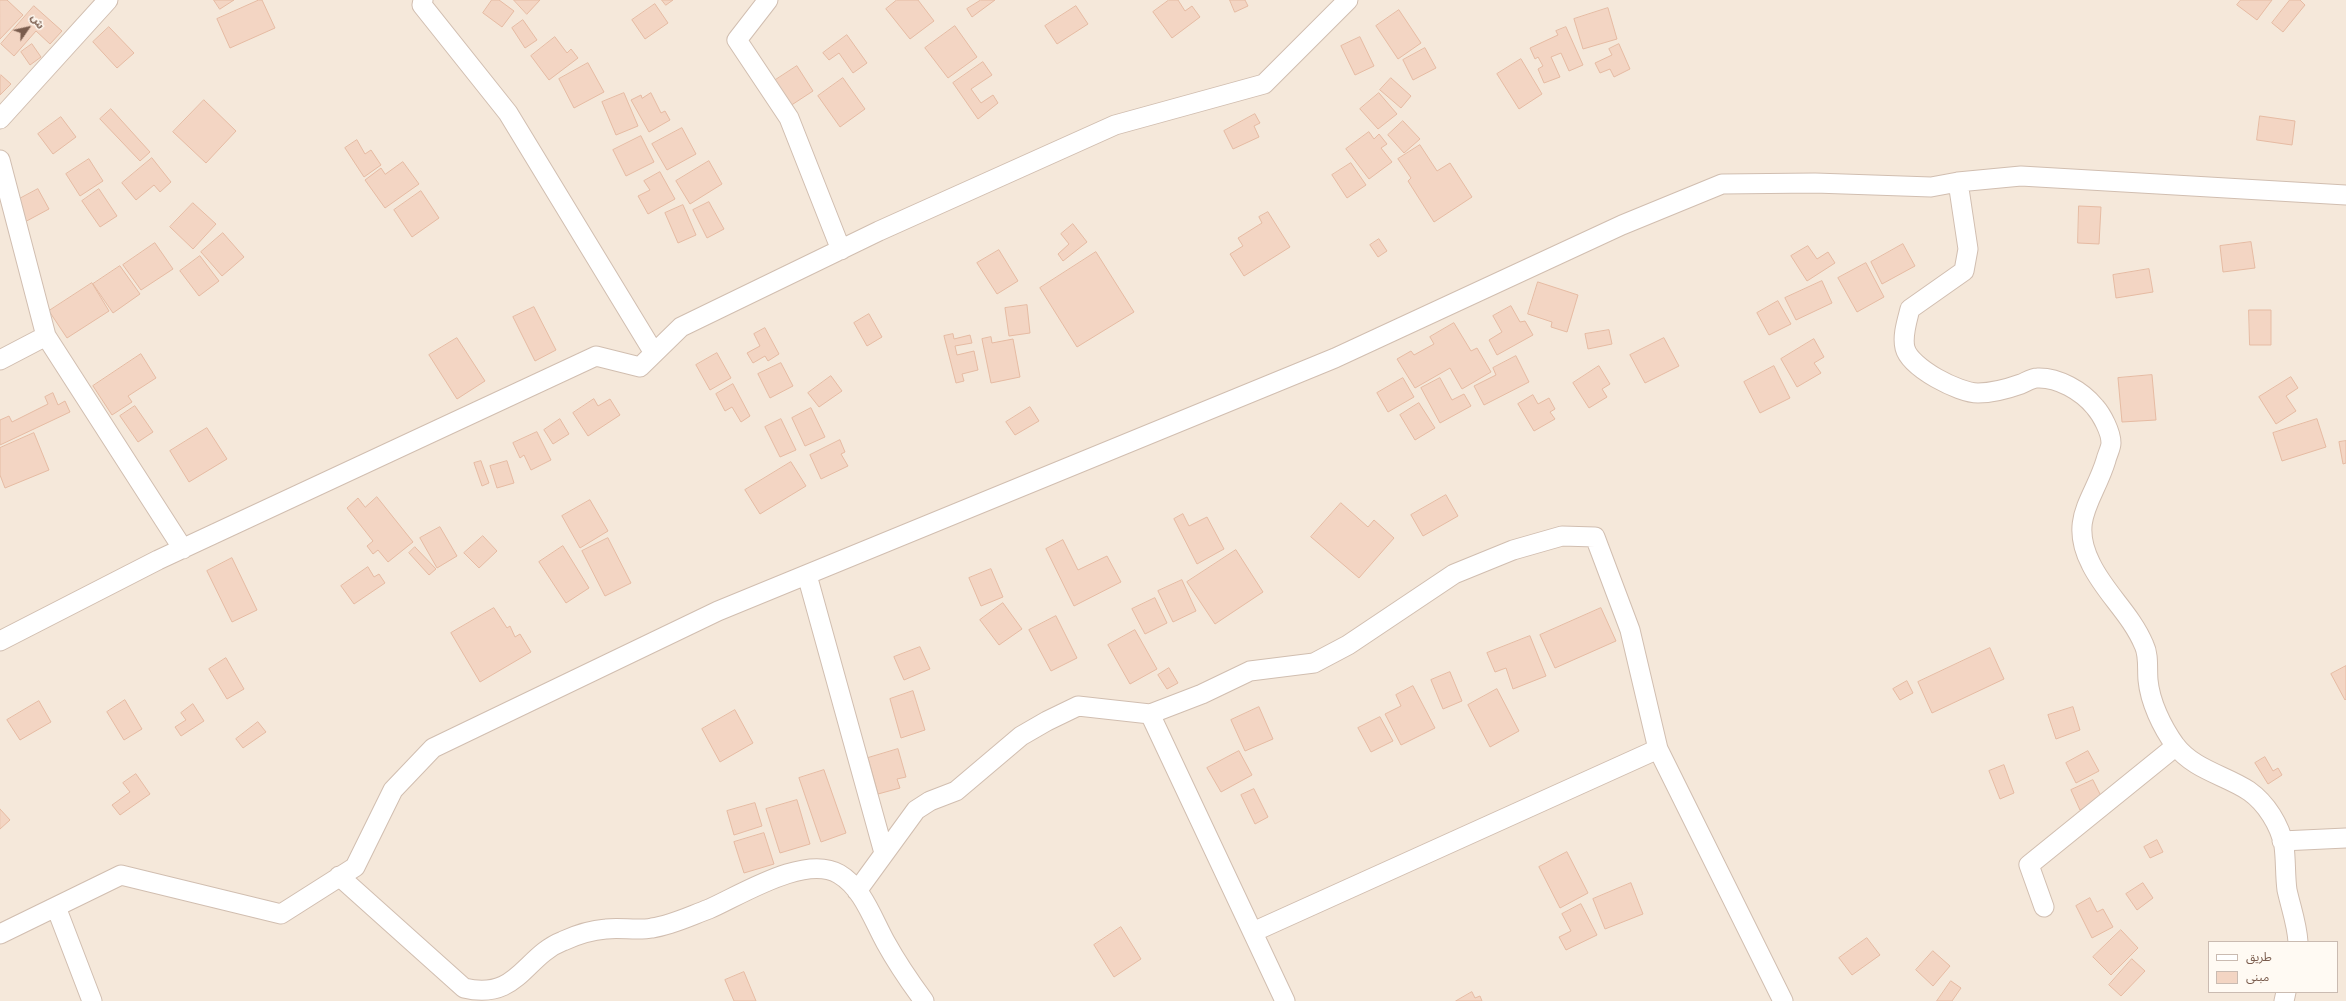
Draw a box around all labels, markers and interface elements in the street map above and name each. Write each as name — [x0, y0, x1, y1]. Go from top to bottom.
north arrow — [8, 8, 48, 48]
text: ش — [28, 11, 48, 31]
legend — [2208, 941, 2338, 993]
text: طريق — [2246, 949, 2272, 964]
text: مبنى — [2246, 969, 2269, 984]

